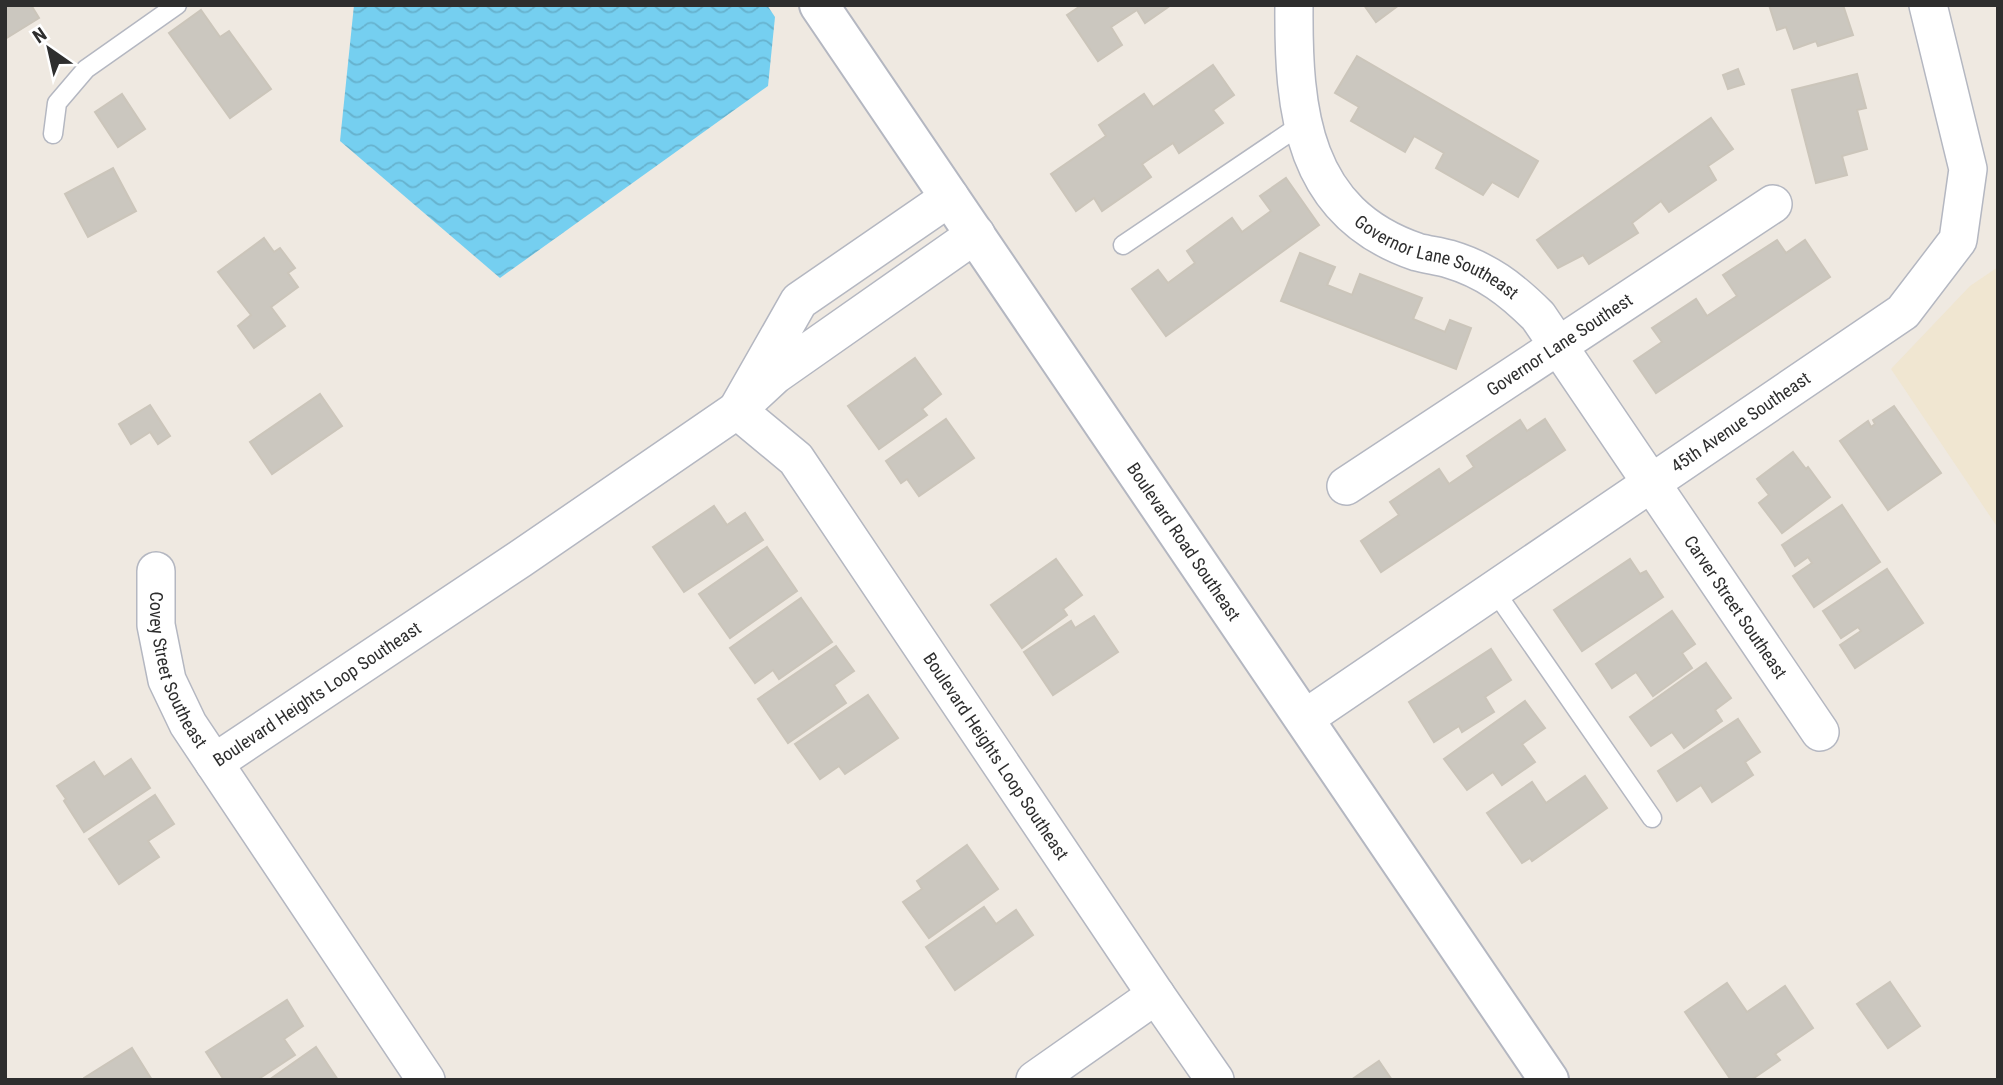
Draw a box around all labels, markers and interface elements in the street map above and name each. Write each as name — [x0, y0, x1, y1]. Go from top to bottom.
north arrow — [14, 14, 84, 84]
text: N — [29, 23, 51, 48]
street label: Governor Lane Southeast — [1351, 210, 1523, 303]
street label: Governor Lane Southest — [1483, 289, 1636, 400]
street label: 45th Avenue Southeast — [1667, 367, 1814, 477]
street label: Boulevard Road Southeast — [1123, 458, 1245, 625]
street label: Carver Street Southeast — [1680, 531, 1792, 682]
street label: Covey Street Southeast — [146, 592, 212, 752]
street label: Boulevard Heights Loop Southeast — [209, 617, 425, 771]
street label: Boulevard Heights Loop Southeast — [919, 649, 1073, 864]

